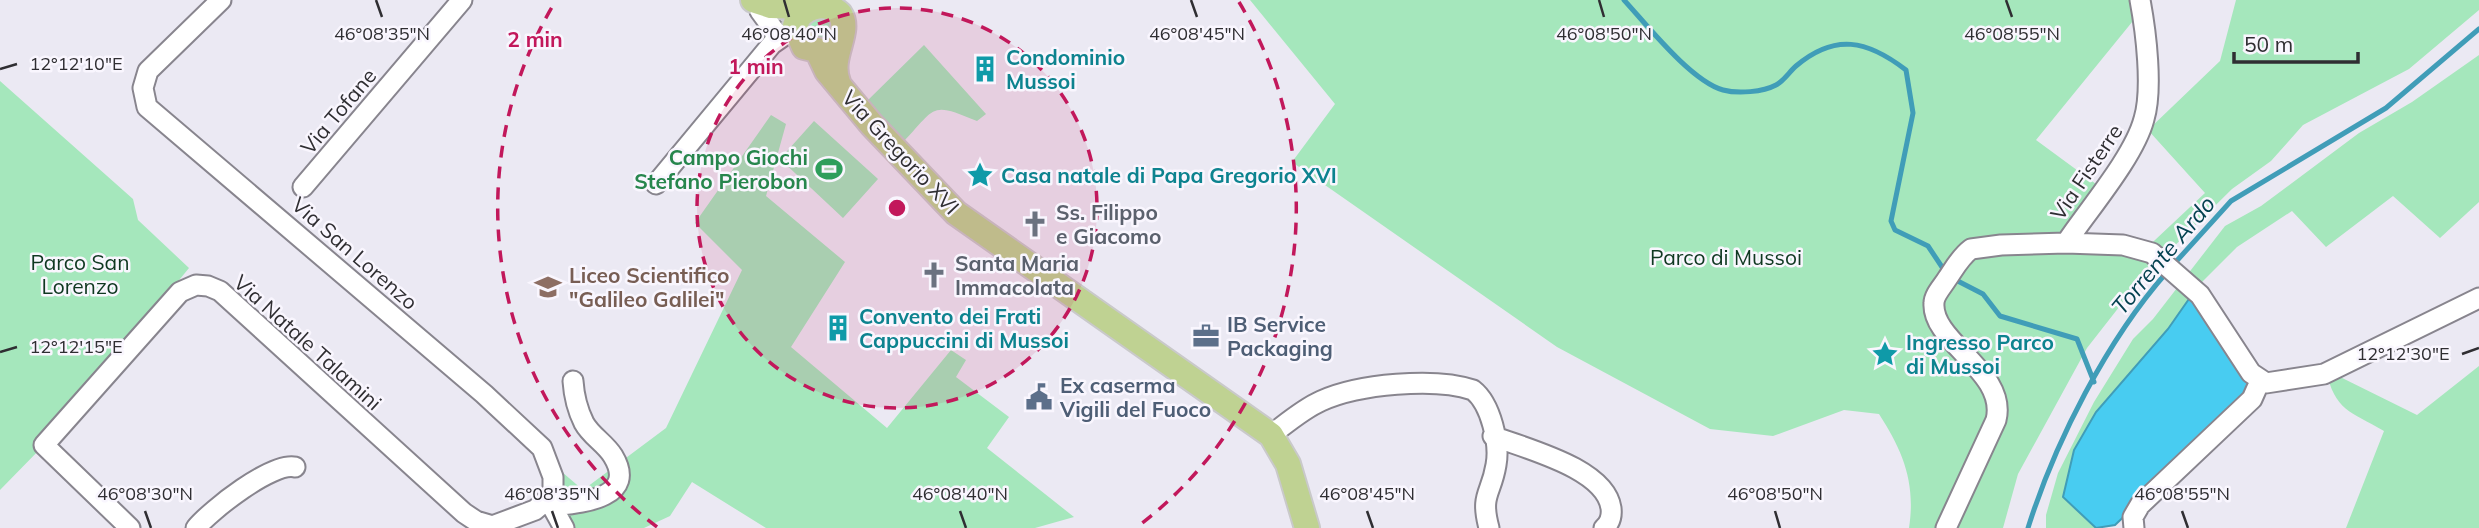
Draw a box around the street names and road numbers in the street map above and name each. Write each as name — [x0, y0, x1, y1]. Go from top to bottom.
street label: Via Tofane — [295, 63, 381, 159]
street label: Via Gregorio XVI — [837, 85, 965, 219]
street label: Via Fisterre — [2044, 119, 2128, 225]
street label: Via San Lorenzo — [287, 191, 423, 315]
street label: Via Natale Talamini — [229, 269, 387, 415]

